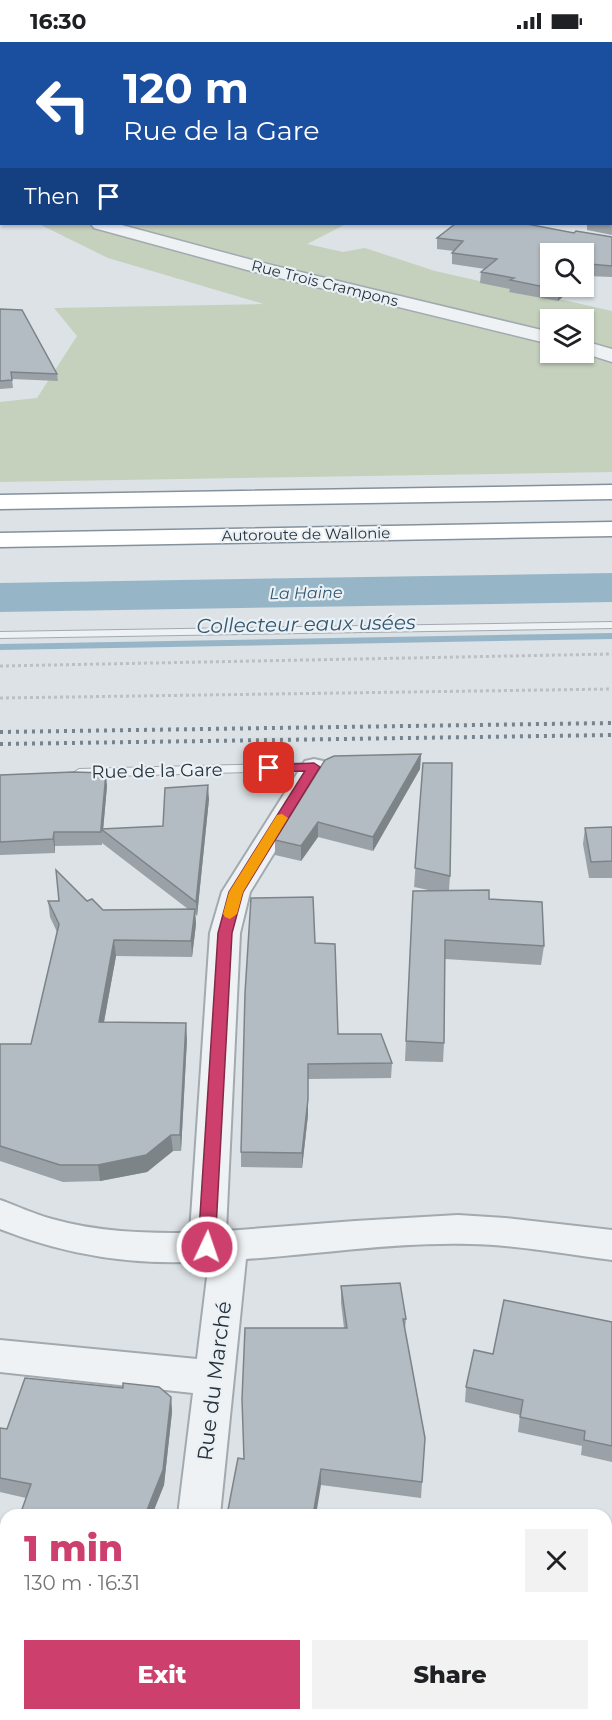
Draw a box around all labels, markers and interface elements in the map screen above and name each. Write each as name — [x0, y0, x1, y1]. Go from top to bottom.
text: 16:30 — [30, 8, 86, 35]
text: 120 m — [123, 62, 249, 114]
icon: left — [24, 66, 102, 144]
text: Rue de la Gare — [123, 114, 320, 147]
icon: arrive — [92, 180, 125, 213]
text: Then — [24, 183, 80, 210]
map controls — [540, 243, 594, 363]
button: search — [540, 243, 594, 297]
street label: Rue Trois Crampons — [250, 256, 400, 310]
button: layers — [540, 309, 594, 363]
street label: Autoroute de Wallonie — [222, 523, 390, 545]
water label: La Haine — [269, 583, 343, 603]
water label: Collecteur eaux usées — [196, 610, 416, 638]
pin — [243, 742, 294, 793]
icon: arrive — [252, 751, 285, 784]
street label: Rue de la Gare — [91, 759, 223, 783]
position arrow — [175, 1215, 239, 1279]
street label: Rue du Marché — [192, 1300, 236, 1462]
text: 1 min — [24, 1526, 123, 1570]
button: close — [525, 1529, 588, 1592]
text: 130 m · 16:31 — [24, 1571, 140, 1595]
button: Exit — [24, 1640, 300, 1709]
button: Share — [312, 1640, 588, 1709]

